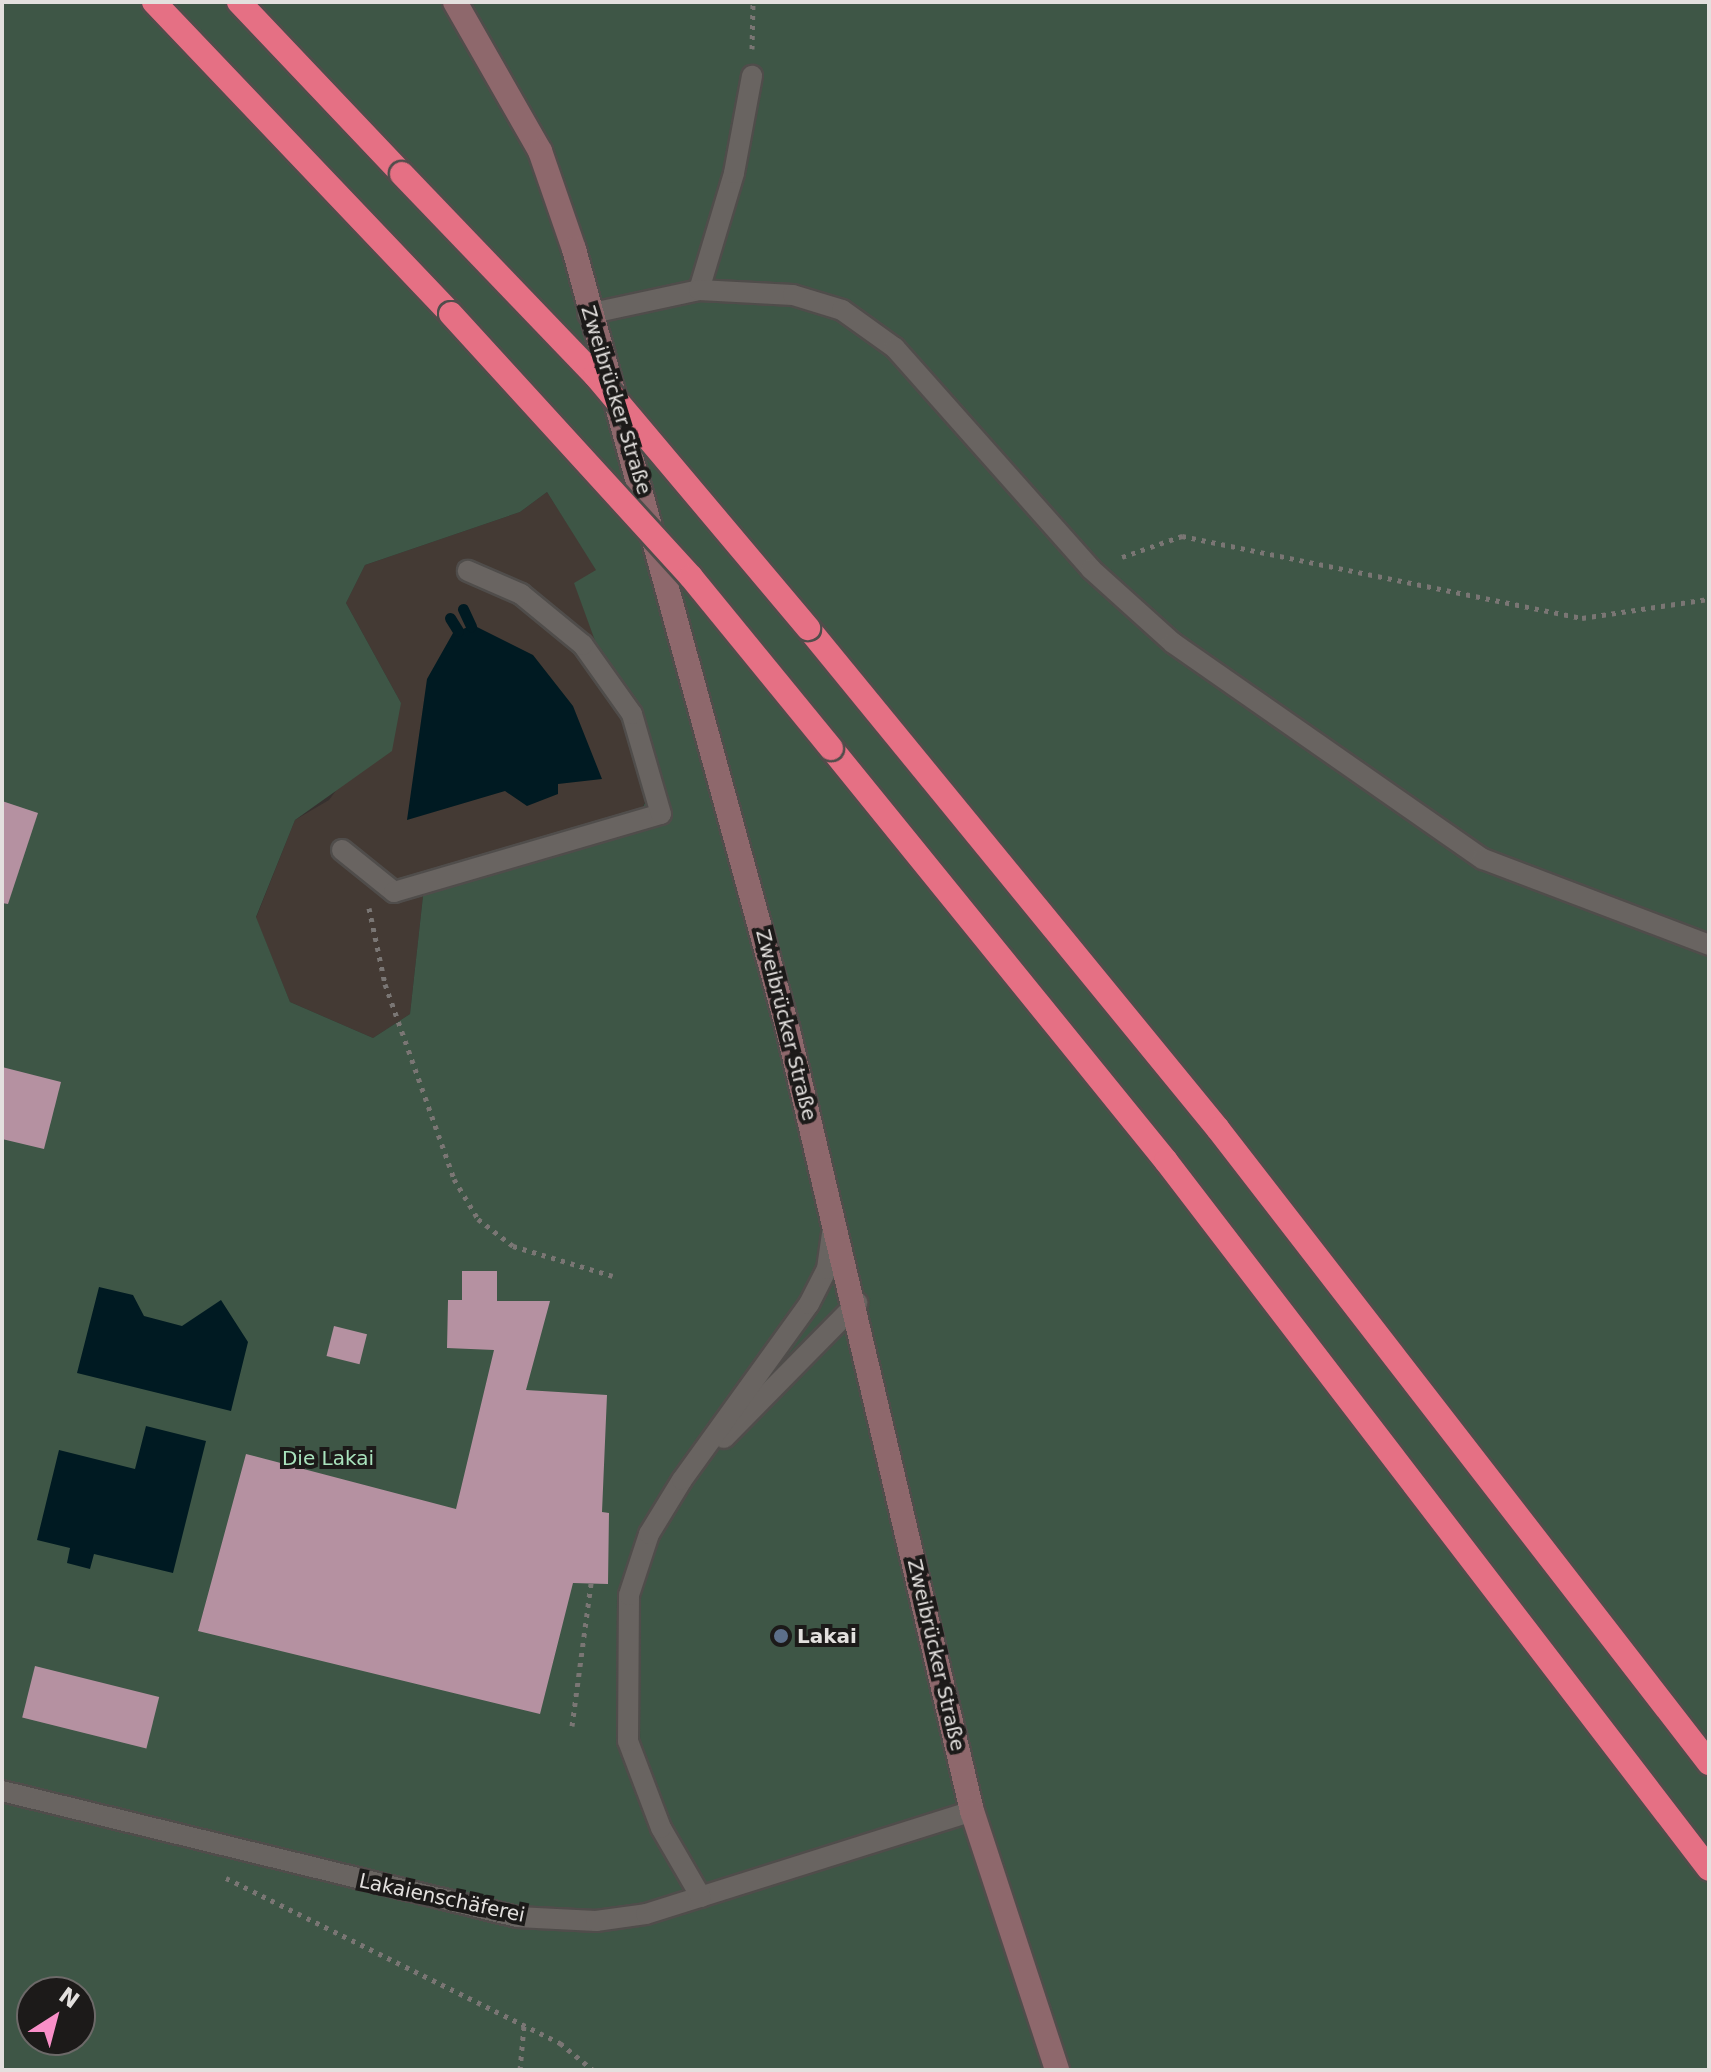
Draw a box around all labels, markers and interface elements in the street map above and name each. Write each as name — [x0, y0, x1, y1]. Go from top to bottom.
street label: Zweibrücker Straße — [576, 303, 656, 497]
street label: Zweibrücker Straße — [751, 927, 821, 1123]
park label: Die Lakai — [282, 1446, 374, 1470]
street label: Zweibrücker Straße — [902, 1557, 970, 1753]
place label: Lakai — [797, 1624, 857, 1648]
marker: Lakai — [772, 1627, 790, 1645]
street label: Lakaienschäferei — [357, 1869, 527, 1927]
north arrow — [16, 1976, 96, 2056]
text: N — [54, 1982, 84, 2013]

